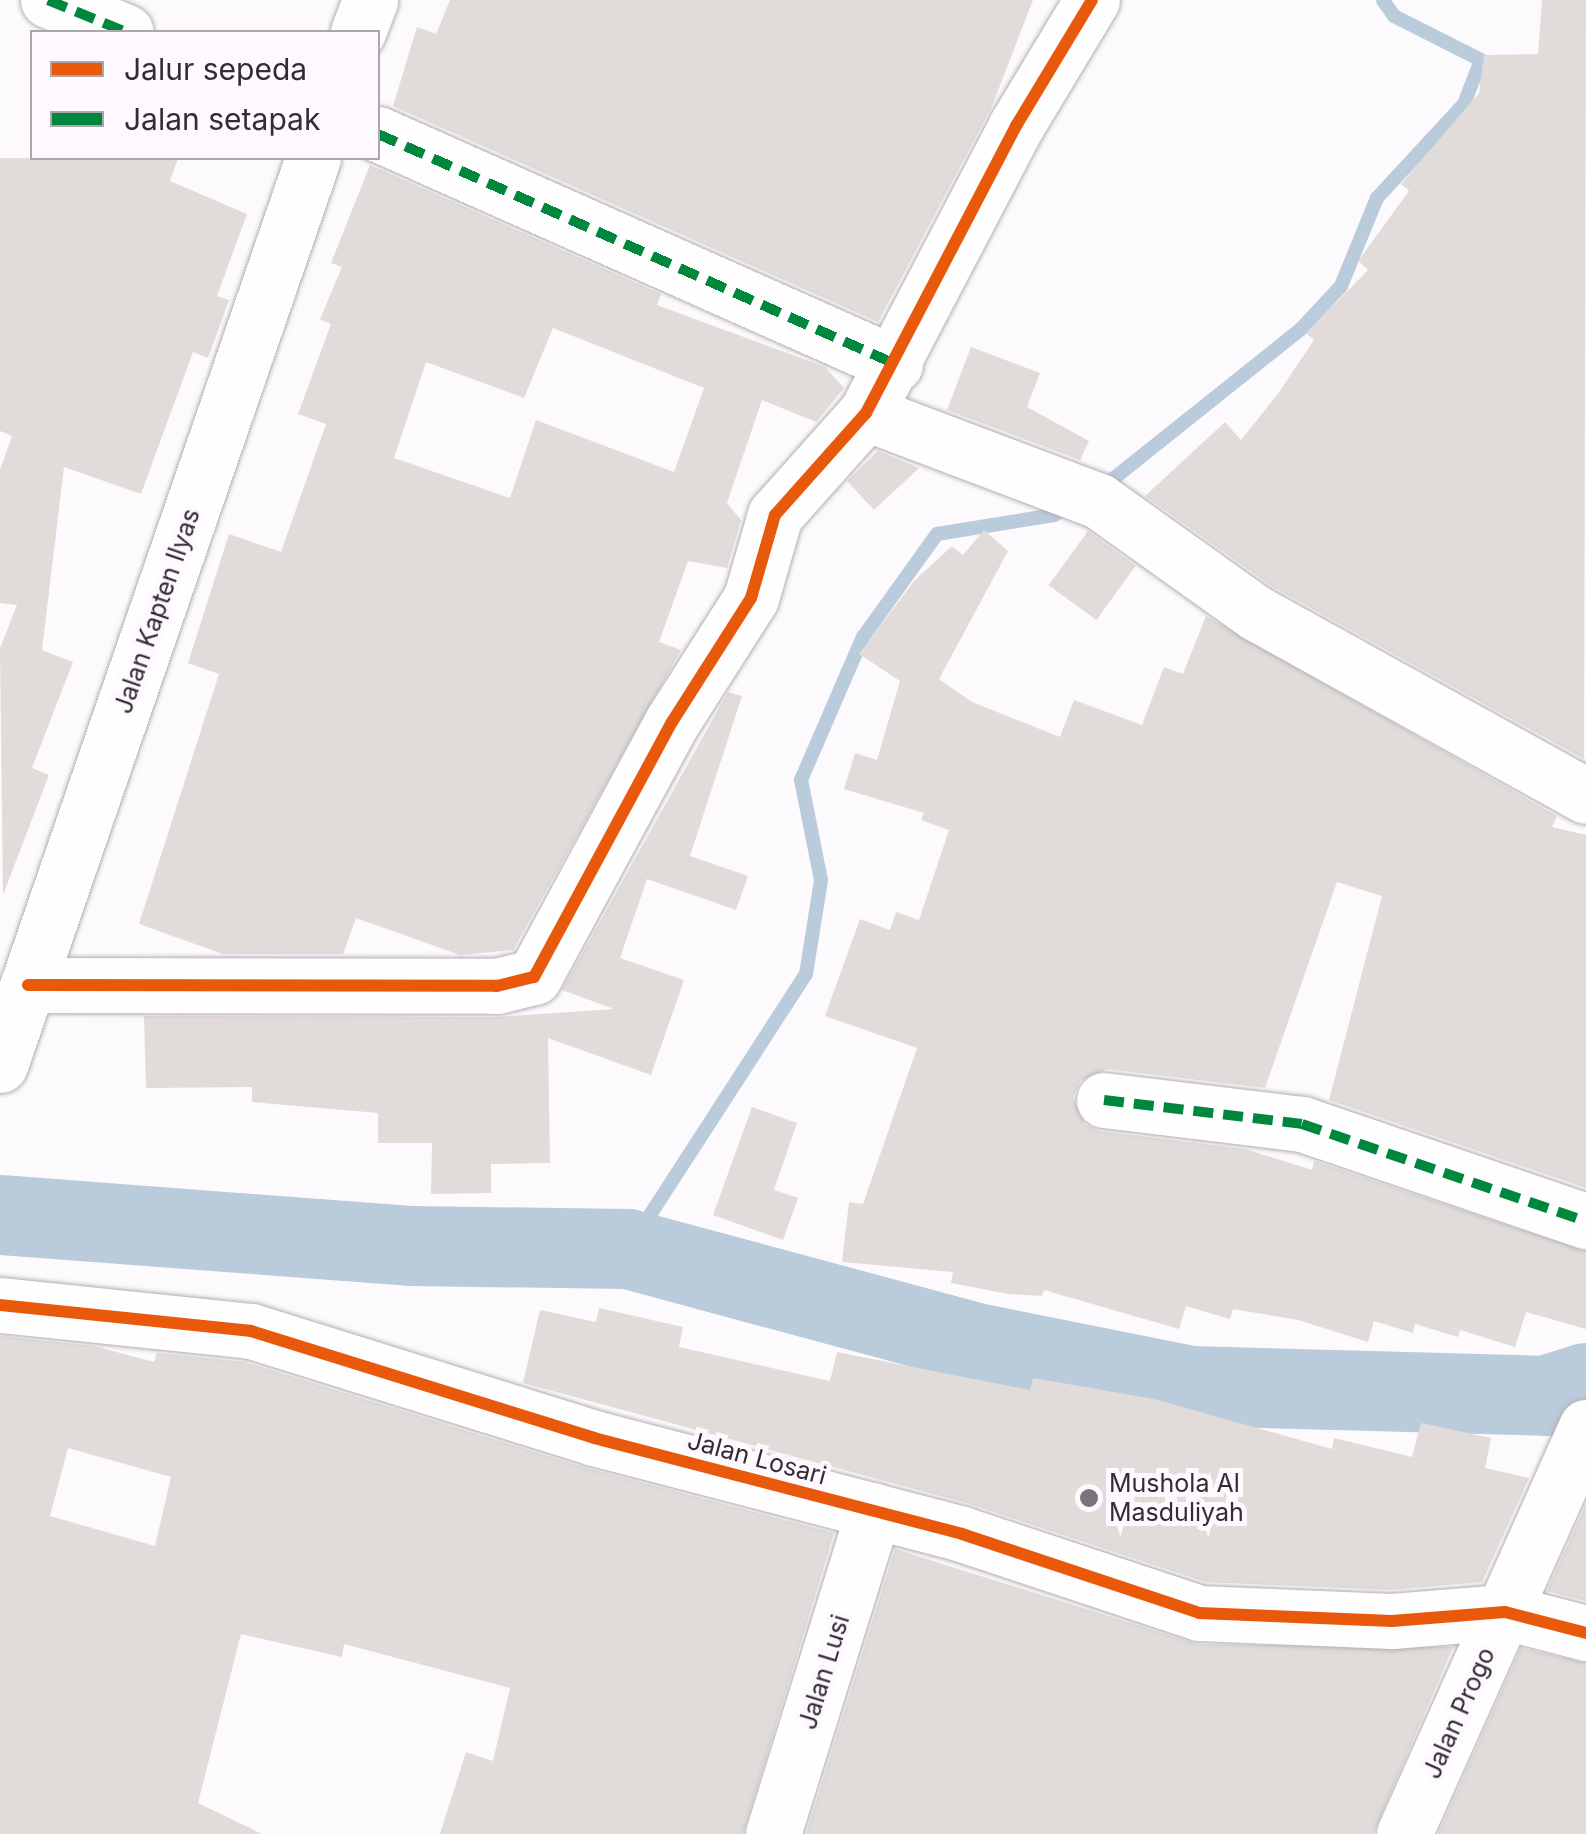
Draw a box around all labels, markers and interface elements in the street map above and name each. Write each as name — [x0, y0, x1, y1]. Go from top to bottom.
legend — [30, 30, 380, 160]
text: Jalur sepeda — [124, 51, 307, 87]
text: Jalan setapak — [124, 101, 320, 137]
street label: Jalan Kapten Ilyas — [108, 505, 206, 717]
street label: Jalan Losari — [684, 1425, 830, 1491]
place label: Mushola Al Masduliyah — [1109, 1469, 1244, 1528]
marker: Mushola Al Masduliyah — [1078, 1487, 1100, 1509]
street label: Jalan Lusi — [792, 1611, 856, 1733]
street label: Jalan Progo — [1417, 1643, 1501, 1783]

